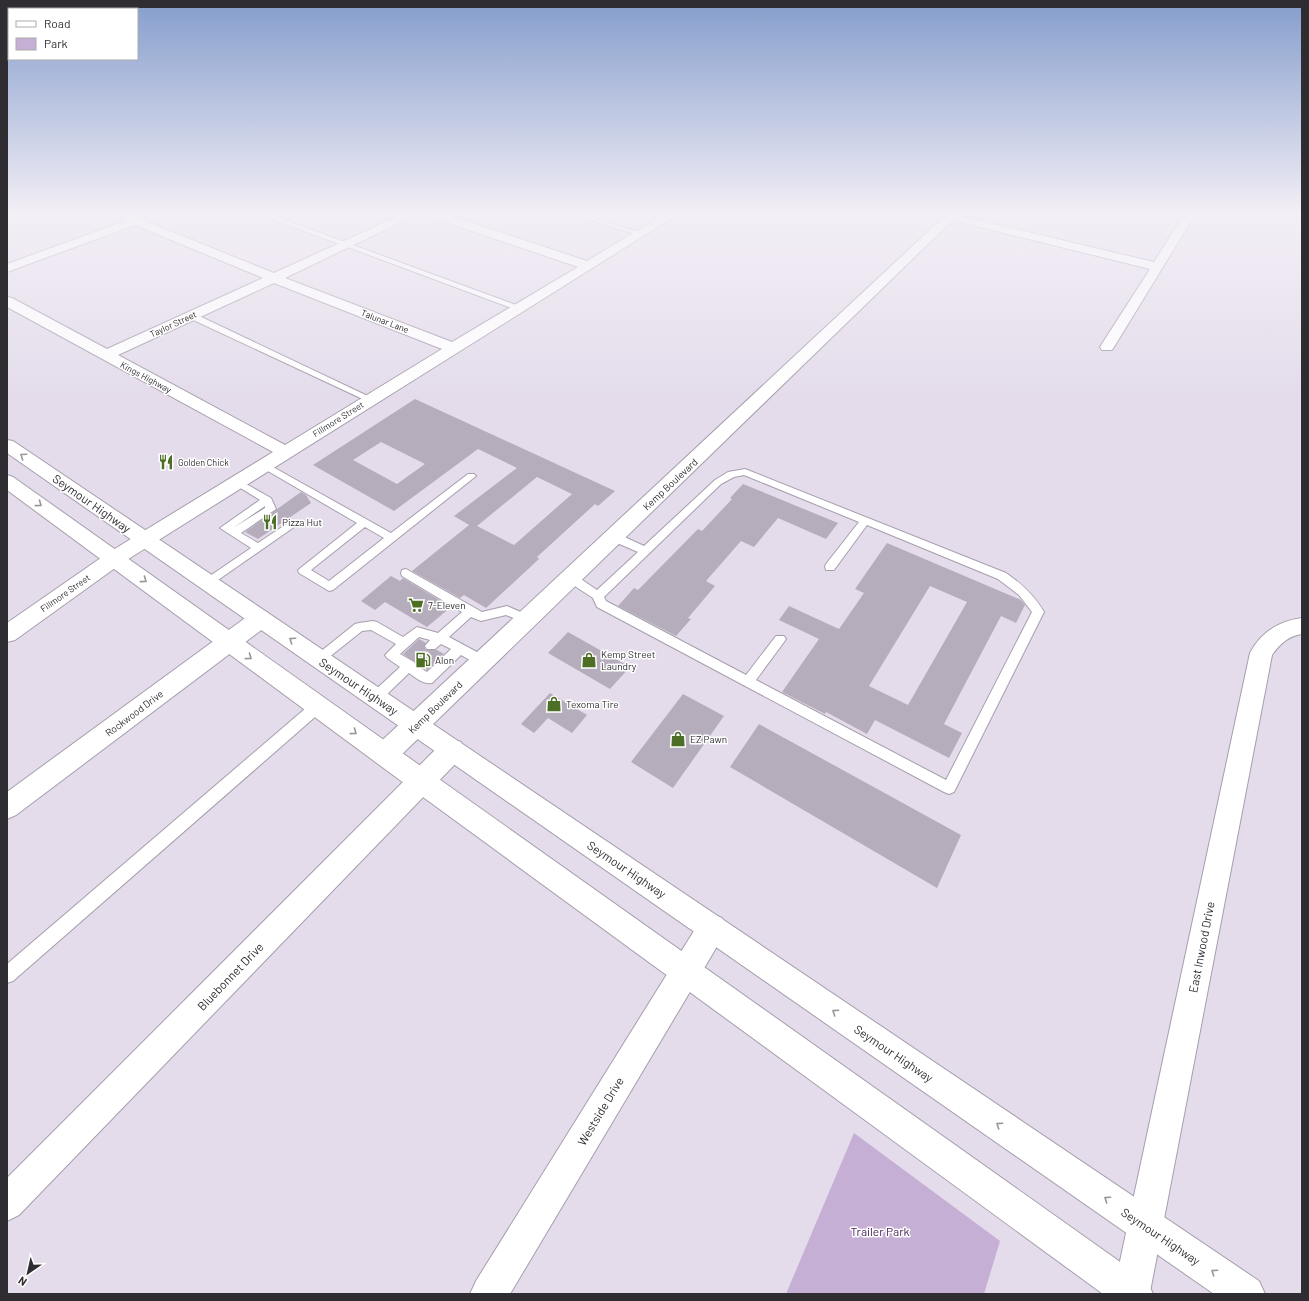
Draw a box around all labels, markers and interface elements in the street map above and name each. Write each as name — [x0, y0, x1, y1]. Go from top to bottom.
legend — [8, 8, 138, 60]
text: Road — [44, 16, 71, 30]
text: Park — [44, 36, 68, 50]
street label: Talunar Lane — [360, 307, 411, 335]
street label: Taylor Street — [148, 308, 198, 340]
street label: Kings Highway — [119, 359, 173, 395]
street label: Fillmore Street — [310, 399, 366, 439]
one-way arrow — [20, 453, 27, 461]
restaurant icon: Golden Chick — [157, 453, 175, 471]
street label: Kemp Boulevard — [640, 456, 700, 512]
place label: Golden Chick — [178, 457, 229, 468]
street label: Seymour Highway — [50, 471, 134, 535]
one-way arrow — [34, 499, 41, 506]
restaurant icon: Pizza Hut — [261, 513, 279, 531]
place label: Pizza Hut — [282, 516, 322, 528]
street label: Fillmore Street — [38, 572, 92, 614]
one-way arrow — [140, 575, 147, 583]
supermarket icon: 7-Eleven — [407, 596, 425, 614]
place label: 7-Eleven — [428, 599, 466, 611]
one-way arrow — [289, 637, 296, 645]
place label: Kemp Street Laundry — [601, 648, 656, 672]
fuel station icon: Alon — [414, 651, 432, 669]
shop icon: Kemp Street Laundry — [580, 651, 598, 669]
one-way arrow — [244, 652, 251, 659]
street label: Seymour Highway — [317, 654, 401, 718]
place label: Alon — [435, 654, 454, 666]
street label: Kemp Boulevard — [405, 678, 465, 736]
street label: Rockwood Drive — [103, 687, 165, 739]
shop icon: Texoma Tire — [545, 695, 563, 713]
place label: Texoma Tire — [566, 698, 619, 710]
one-way arrow — [350, 727, 357, 734]
shop icon: EZ Pawn — [669, 730, 687, 748]
place label: EZ Pawn — [690, 733, 727, 745]
street label: Seymour Highway — [585, 837, 669, 901]
street label: East Inwood Drive — [1185, 900, 1217, 994]
street label: Bluebonnet Drive — [194, 939, 266, 1013]
one-way arrow — [832, 1010, 839, 1017]
street label: Seymour Highway — [852, 1021, 936, 1085]
street label: Westside Drive — [574, 1074, 626, 1148]
one-way arrow — [997, 1123, 1004, 1130]
one-way arrow — [1104, 1197, 1111, 1204]
street label: Seymour Highway — [1119, 1204, 1203, 1268]
park label: Trailer Park — [850, 1224, 910, 1238]
north arrow — [8, 1253, 48, 1293]
one-way arrow — [1211, 1269, 1218, 1277]
text: N — [15, 1274, 29, 1289]

